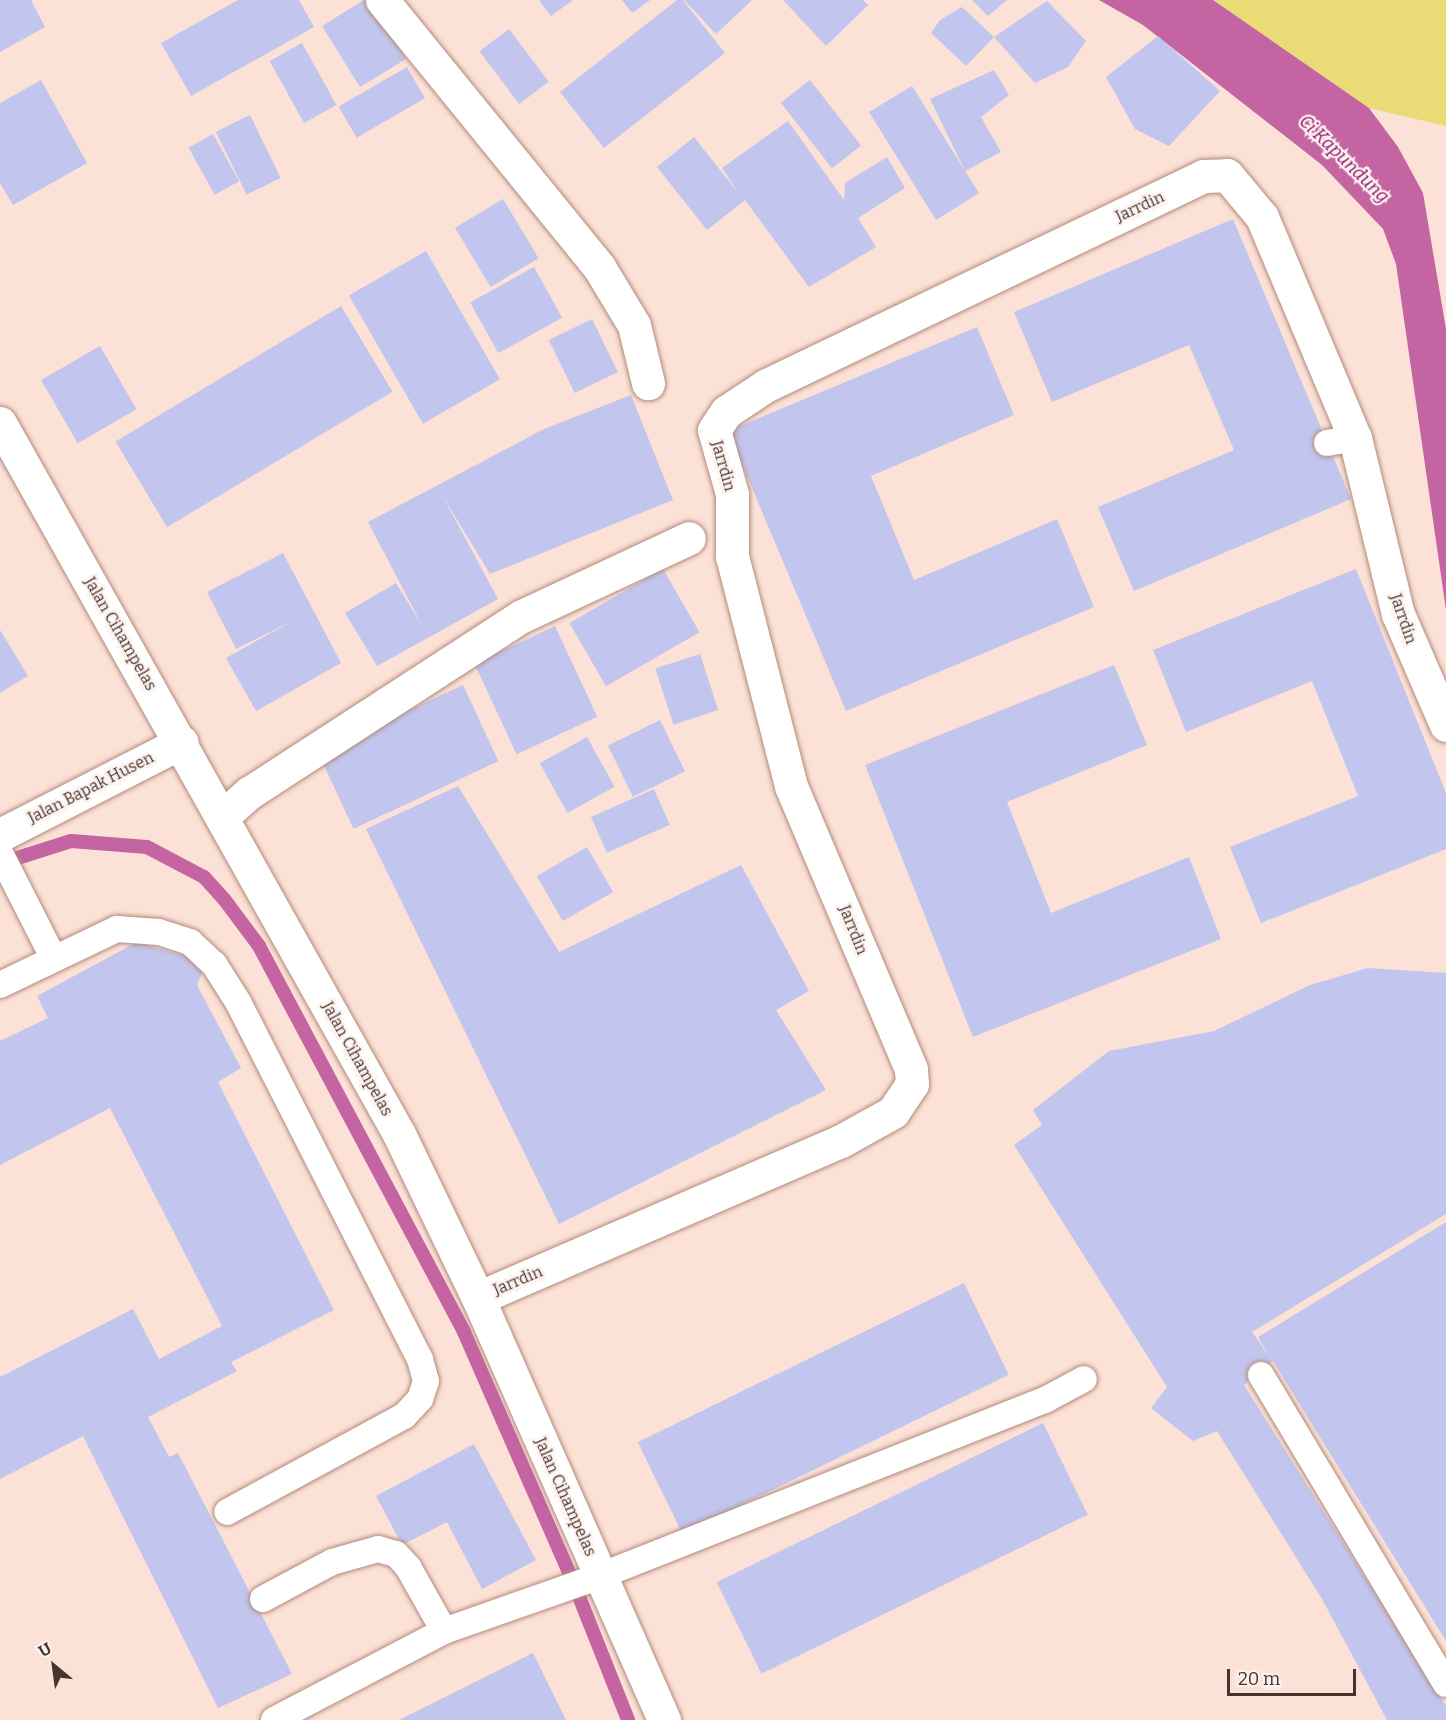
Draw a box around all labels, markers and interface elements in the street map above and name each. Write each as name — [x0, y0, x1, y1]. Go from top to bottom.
water label: Ci Kapundung — [1295, 111, 1393, 207]
street label: Jarrdin — [1113, 187, 1167, 227]
street label: Jarrdin — [707, 439, 739, 493]
street label: Jalan Cihampelas — [80, 574, 160, 694]
street label: Jarrdin — [1386, 591, 1420, 647]
street label: Jalan Bapak Husen — [25, 748, 157, 828]
street label: Jarrdin — [834, 902, 872, 958]
street label: Jalan Cihampelas — [318, 998, 396, 1120]
street label: Jarrdin — [490, 1262, 546, 1300]
street label: Jalan Cihampelas — [530, 1435, 600, 1559]
north arrow — [24, 1636, 84, 1696]
text: U — [35, 1639, 55, 1661]
scale bar — [1230, 1657, 1359, 1695]
text: 20 m — [1238, 1668, 1280, 1690]

